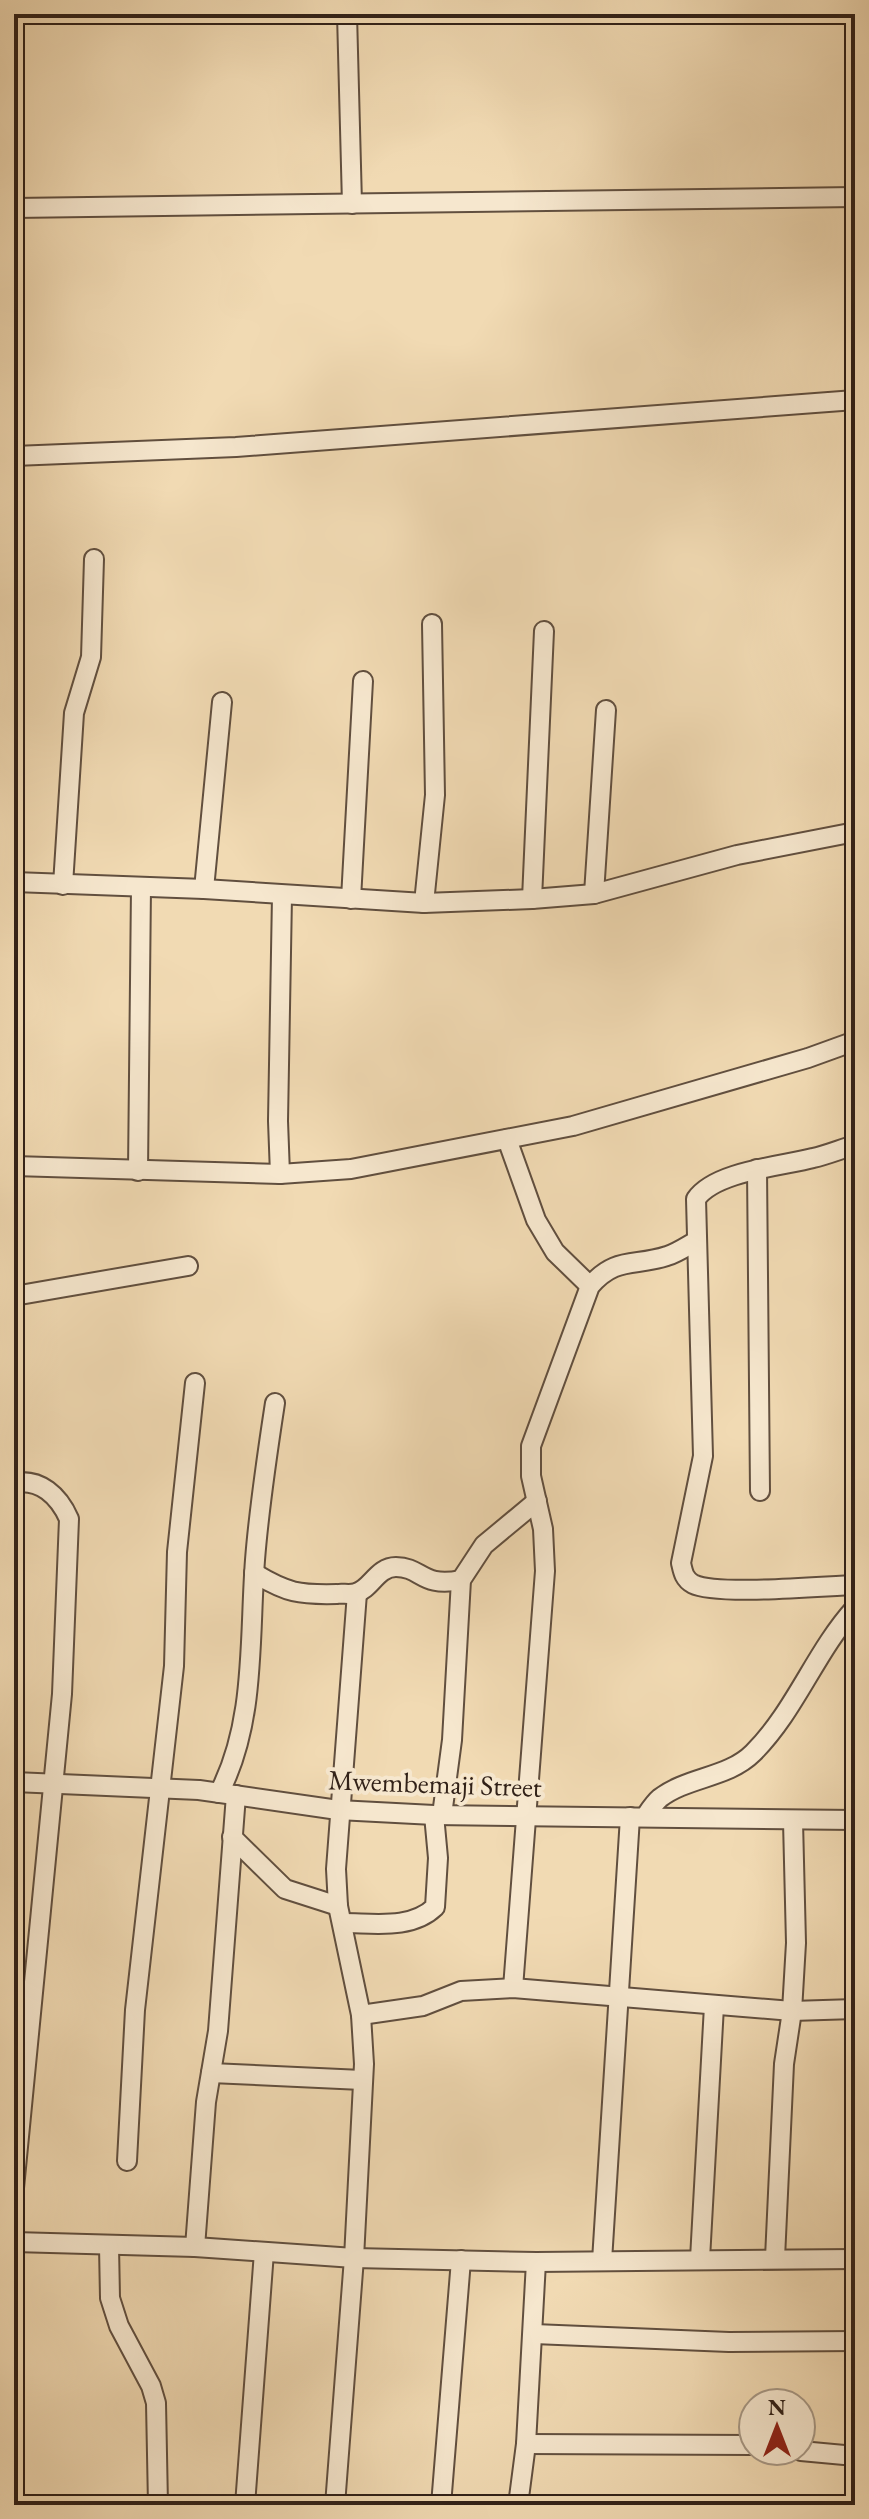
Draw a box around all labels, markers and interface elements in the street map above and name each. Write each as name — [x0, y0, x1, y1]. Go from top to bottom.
street label: Mwembemaji Street — [328, 1761, 543, 1805]
north arrow — [737, 2387, 817, 2467]
text: N — [768, 2393, 786, 2422]

